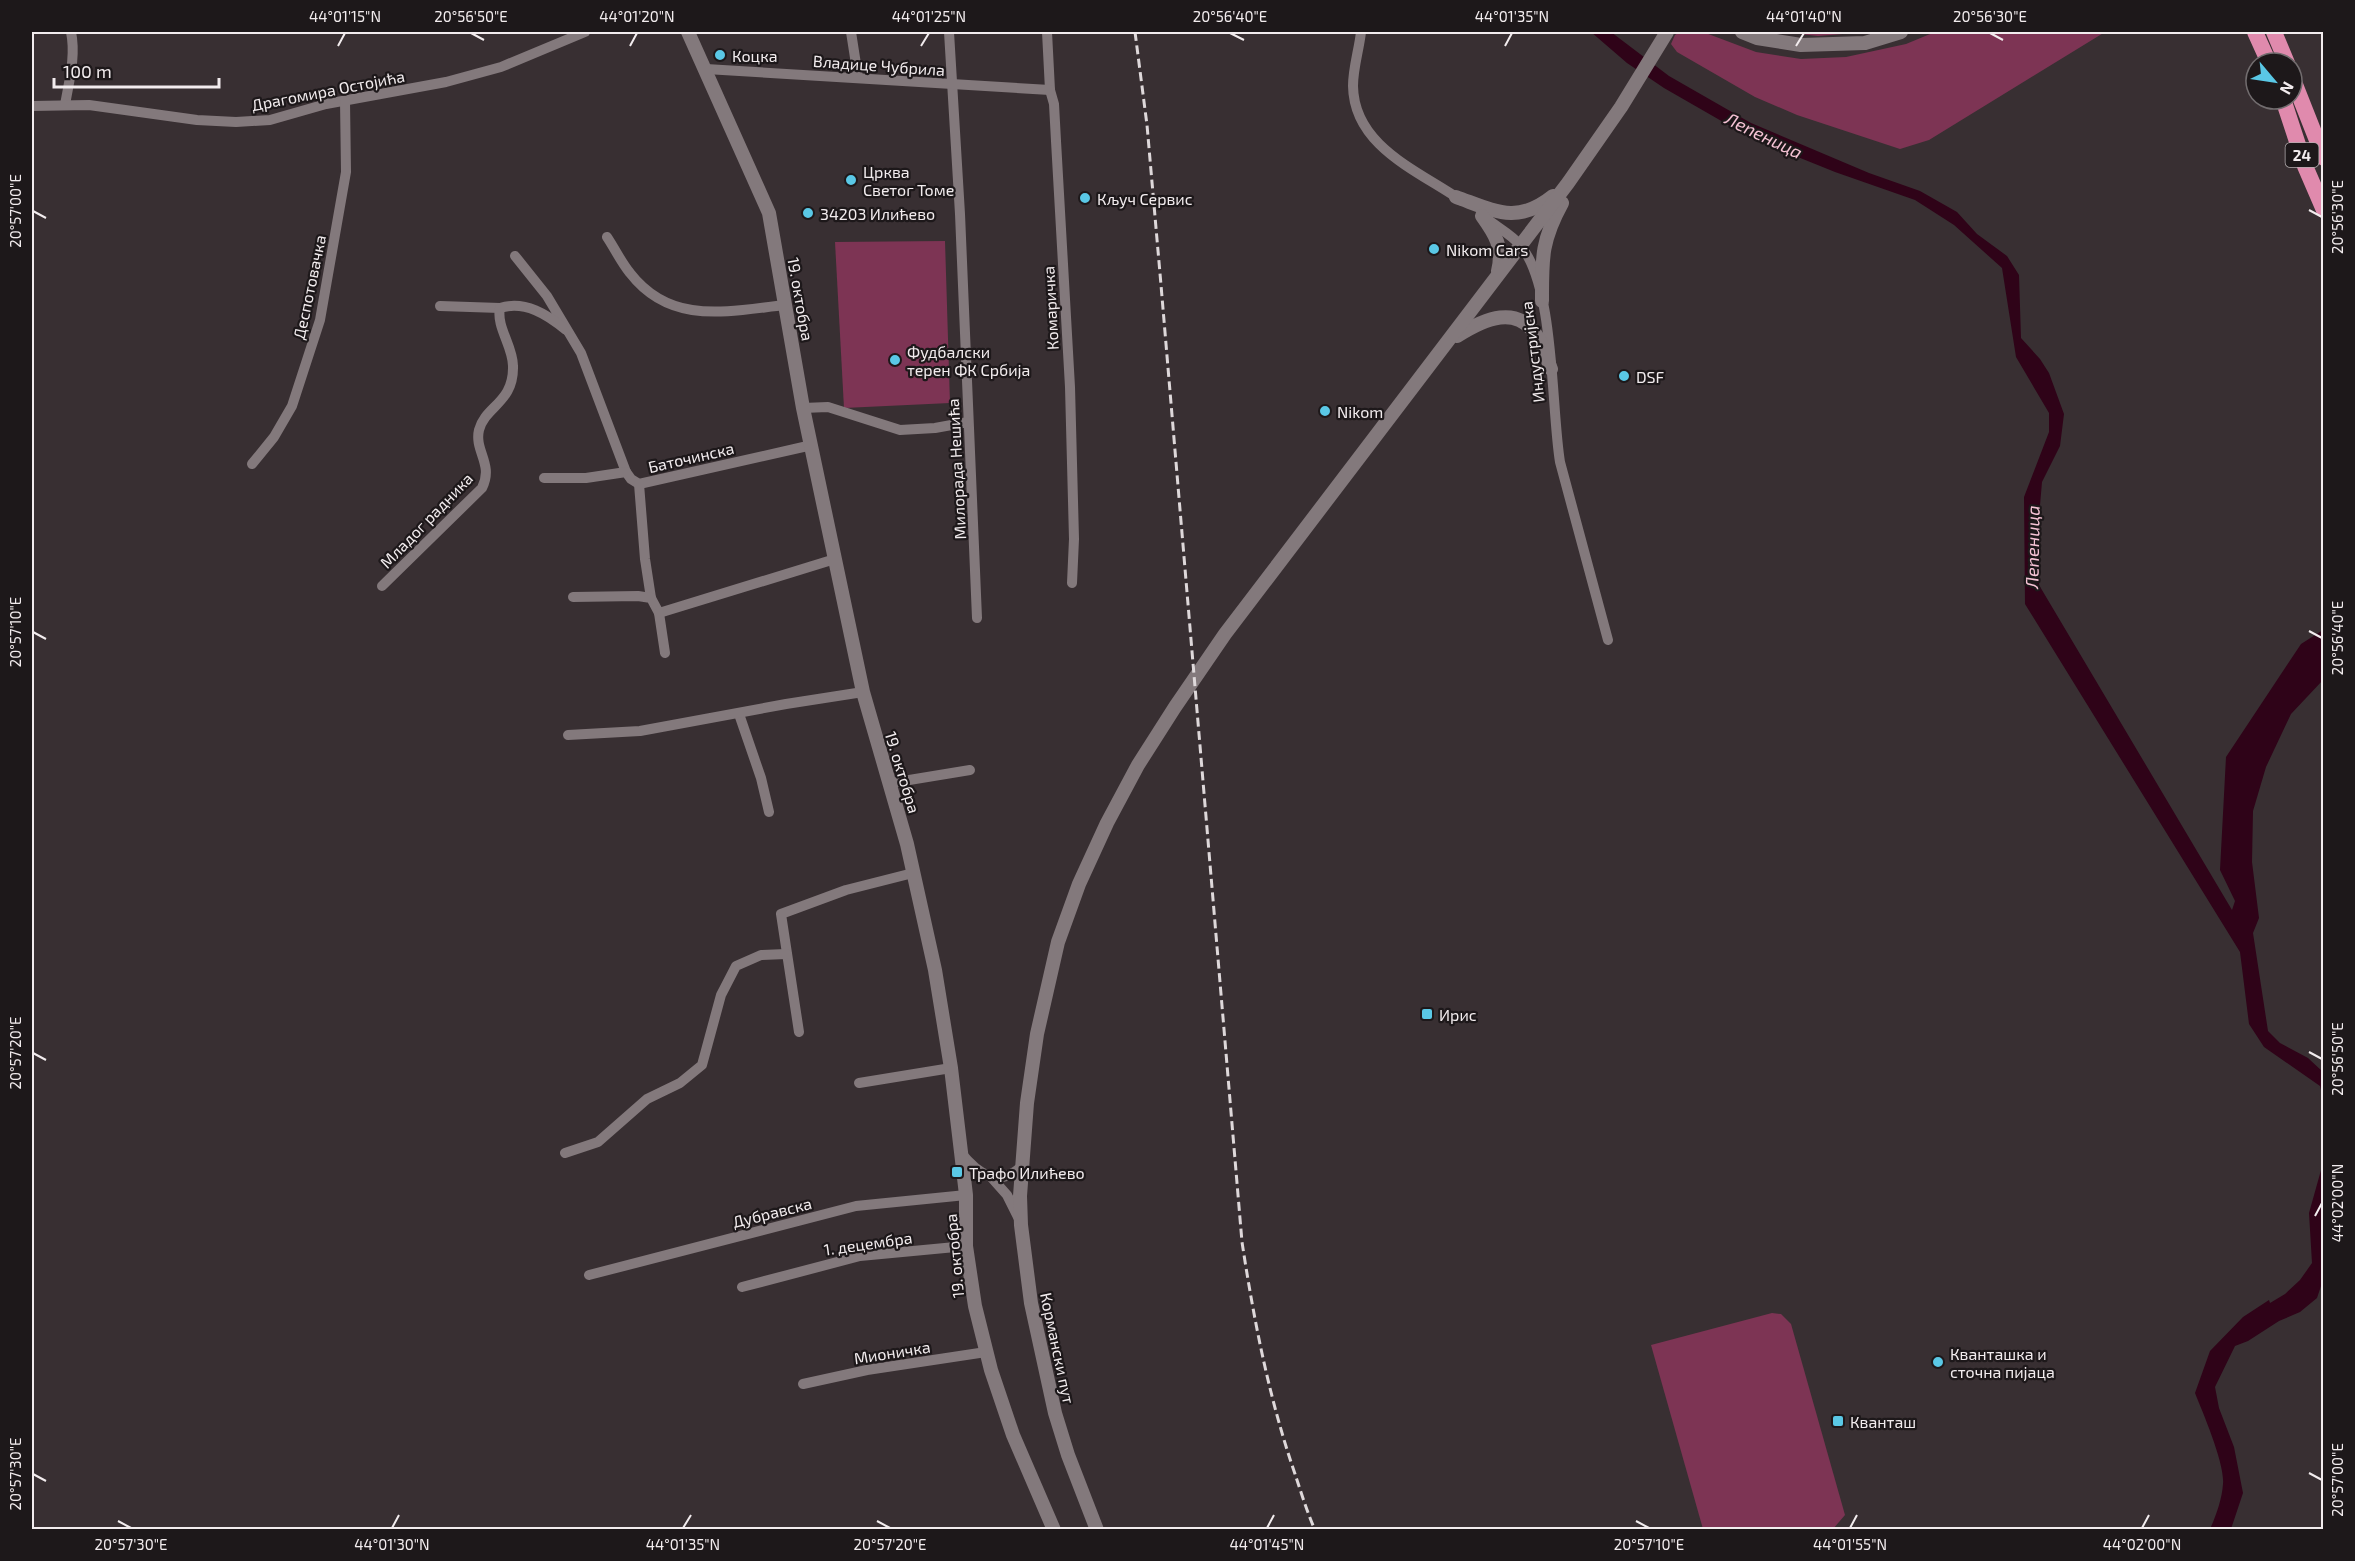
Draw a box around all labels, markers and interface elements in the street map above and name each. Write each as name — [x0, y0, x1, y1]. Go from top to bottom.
text: 44°01'15"N — [309, 7, 381, 25]
text: 20°56'50"E — [434, 7, 508, 25]
text: 44°01'20"N — [599, 7, 675, 25]
text: 44°01'25"N — [892, 7, 966, 25]
text: 20°56'40"E — [1193, 7, 1267, 25]
text: 44°01'35"N — [1475, 7, 1549, 25]
text: 44°01'40"N — [1766, 7, 1842, 25]
text: 20°56'30"E — [1953, 7, 2027, 25]
place label: Коцка — [732, 46, 778, 65]
marker: Коцка — [713, 48, 727, 62]
scale bar — [54, 51, 219, 89]
street label: Владице Чубрила — [812, 51, 946, 80]
north arrow — [2244, 51, 2304, 111]
text: 100 m — [63, 60, 112, 82]
street label: Драгомира Остојића — [250, 66, 406, 115]
text: N — [2276, 79, 2299, 98]
water label: Лепеница — [1721, 106, 1806, 163]
road number: 24 — [2286, 143, 2318, 167]
place label: Црква Светог Томе — [863, 162, 954, 199]
marker: Црква Светог Томе — [844, 173, 858, 187]
text: 20°57'00"E — [6, 174, 24, 248]
text: 20°56'30"E — [2328, 180, 2346, 254]
place label: Кључ Сервис — [1097, 189, 1193, 209]
marker: Кључ Сервис — [1078, 191, 1092, 205]
place label: 34203 Илићево — [820, 204, 935, 223]
marker: 34203 Илићево — [801, 206, 815, 220]
street label: Деспотовачка — [289, 233, 329, 341]
place label: Nikom Cars — [1446, 240, 1528, 259]
marker: Nikom Cars — [1427, 242, 1441, 256]
street label: 19. октобра — [784, 256, 818, 342]
street label: Комаричка — [1038, 266, 1062, 350]
street label: Индустријска — [1516, 300, 1549, 404]
place label: Фудбалски терен ФК Србија — [907, 342, 1030, 380]
marker: Фудбалски терен ФК Србија — [888, 353, 902, 367]
place label: DSF — [1636, 367, 1665, 386]
marker: DSF — [1617, 369, 1631, 383]
street label: Милорада Нешића — [943, 398, 969, 540]
place label: Nikom — [1337, 402, 1383, 421]
marker: Nikom — [1318, 404, 1332, 418]
street label: Баточинска — [646, 438, 736, 476]
street label: Младог радника — [376, 468, 476, 572]
water label: Лепеница — [2020, 505, 2044, 590]
text: 20°57'10"E — [6, 597, 24, 667]
text: 20°56'40"E — [2328, 601, 2346, 675]
street label: 19. октобра — [882, 729, 924, 815]
place label: Ирис — [1439, 1005, 1477, 1024]
marker: Ирис — [1420, 1007, 1434, 1021]
text: 20°57'20"E — [6, 1017, 24, 1089]
text: 20°56'50"E — [2328, 1022, 2346, 1096]
place label: Трафо Илићево — [969, 1163, 1085, 1182]
text: 44°02'00"N — [2328, 1164, 2346, 1242]
marker: Трафо Илићево — [950, 1165, 964, 1179]
street label: Дубравска — [730, 1193, 814, 1232]
street label: 19. октобра — [941, 1213, 967, 1299]
street label: 1. децембра — [823, 1227, 913, 1259]
street label: Кормански пут — [1036, 1291, 1079, 1406]
street label: Мионичка — [852, 1337, 932, 1367]
place label: Кванташка и сточна пијаца — [1950, 1344, 2055, 1382]
marker: Кванташка и сточна пијаца — [1931, 1355, 1945, 1369]
place label: Кванташ — [1850, 1412, 1916, 1431]
marker: Кванташ — [1831, 1414, 1845, 1428]
text: 20°57'30"E — [6, 1438, 24, 1510]
text: 20°57'00"E — [2328, 1443, 2346, 1517]
text: 20°57'30"E — [95, 1535, 167, 1553]
text: 44°01'30"N — [354, 1535, 430, 1553]
text: 44°01'35"N — [646, 1535, 720, 1553]
text: 20°57'20"E — [854, 1535, 926, 1553]
text: 44°01'45"N — [1230, 1535, 1304, 1553]
text: 20°57'10"E — [1614, 1535, 1684, 1553]
text: 44°01'55"N — [1813, 1535, 1887, 1553]
text: 44°02'00"N — [2103, 1535, 2181, 1553]

